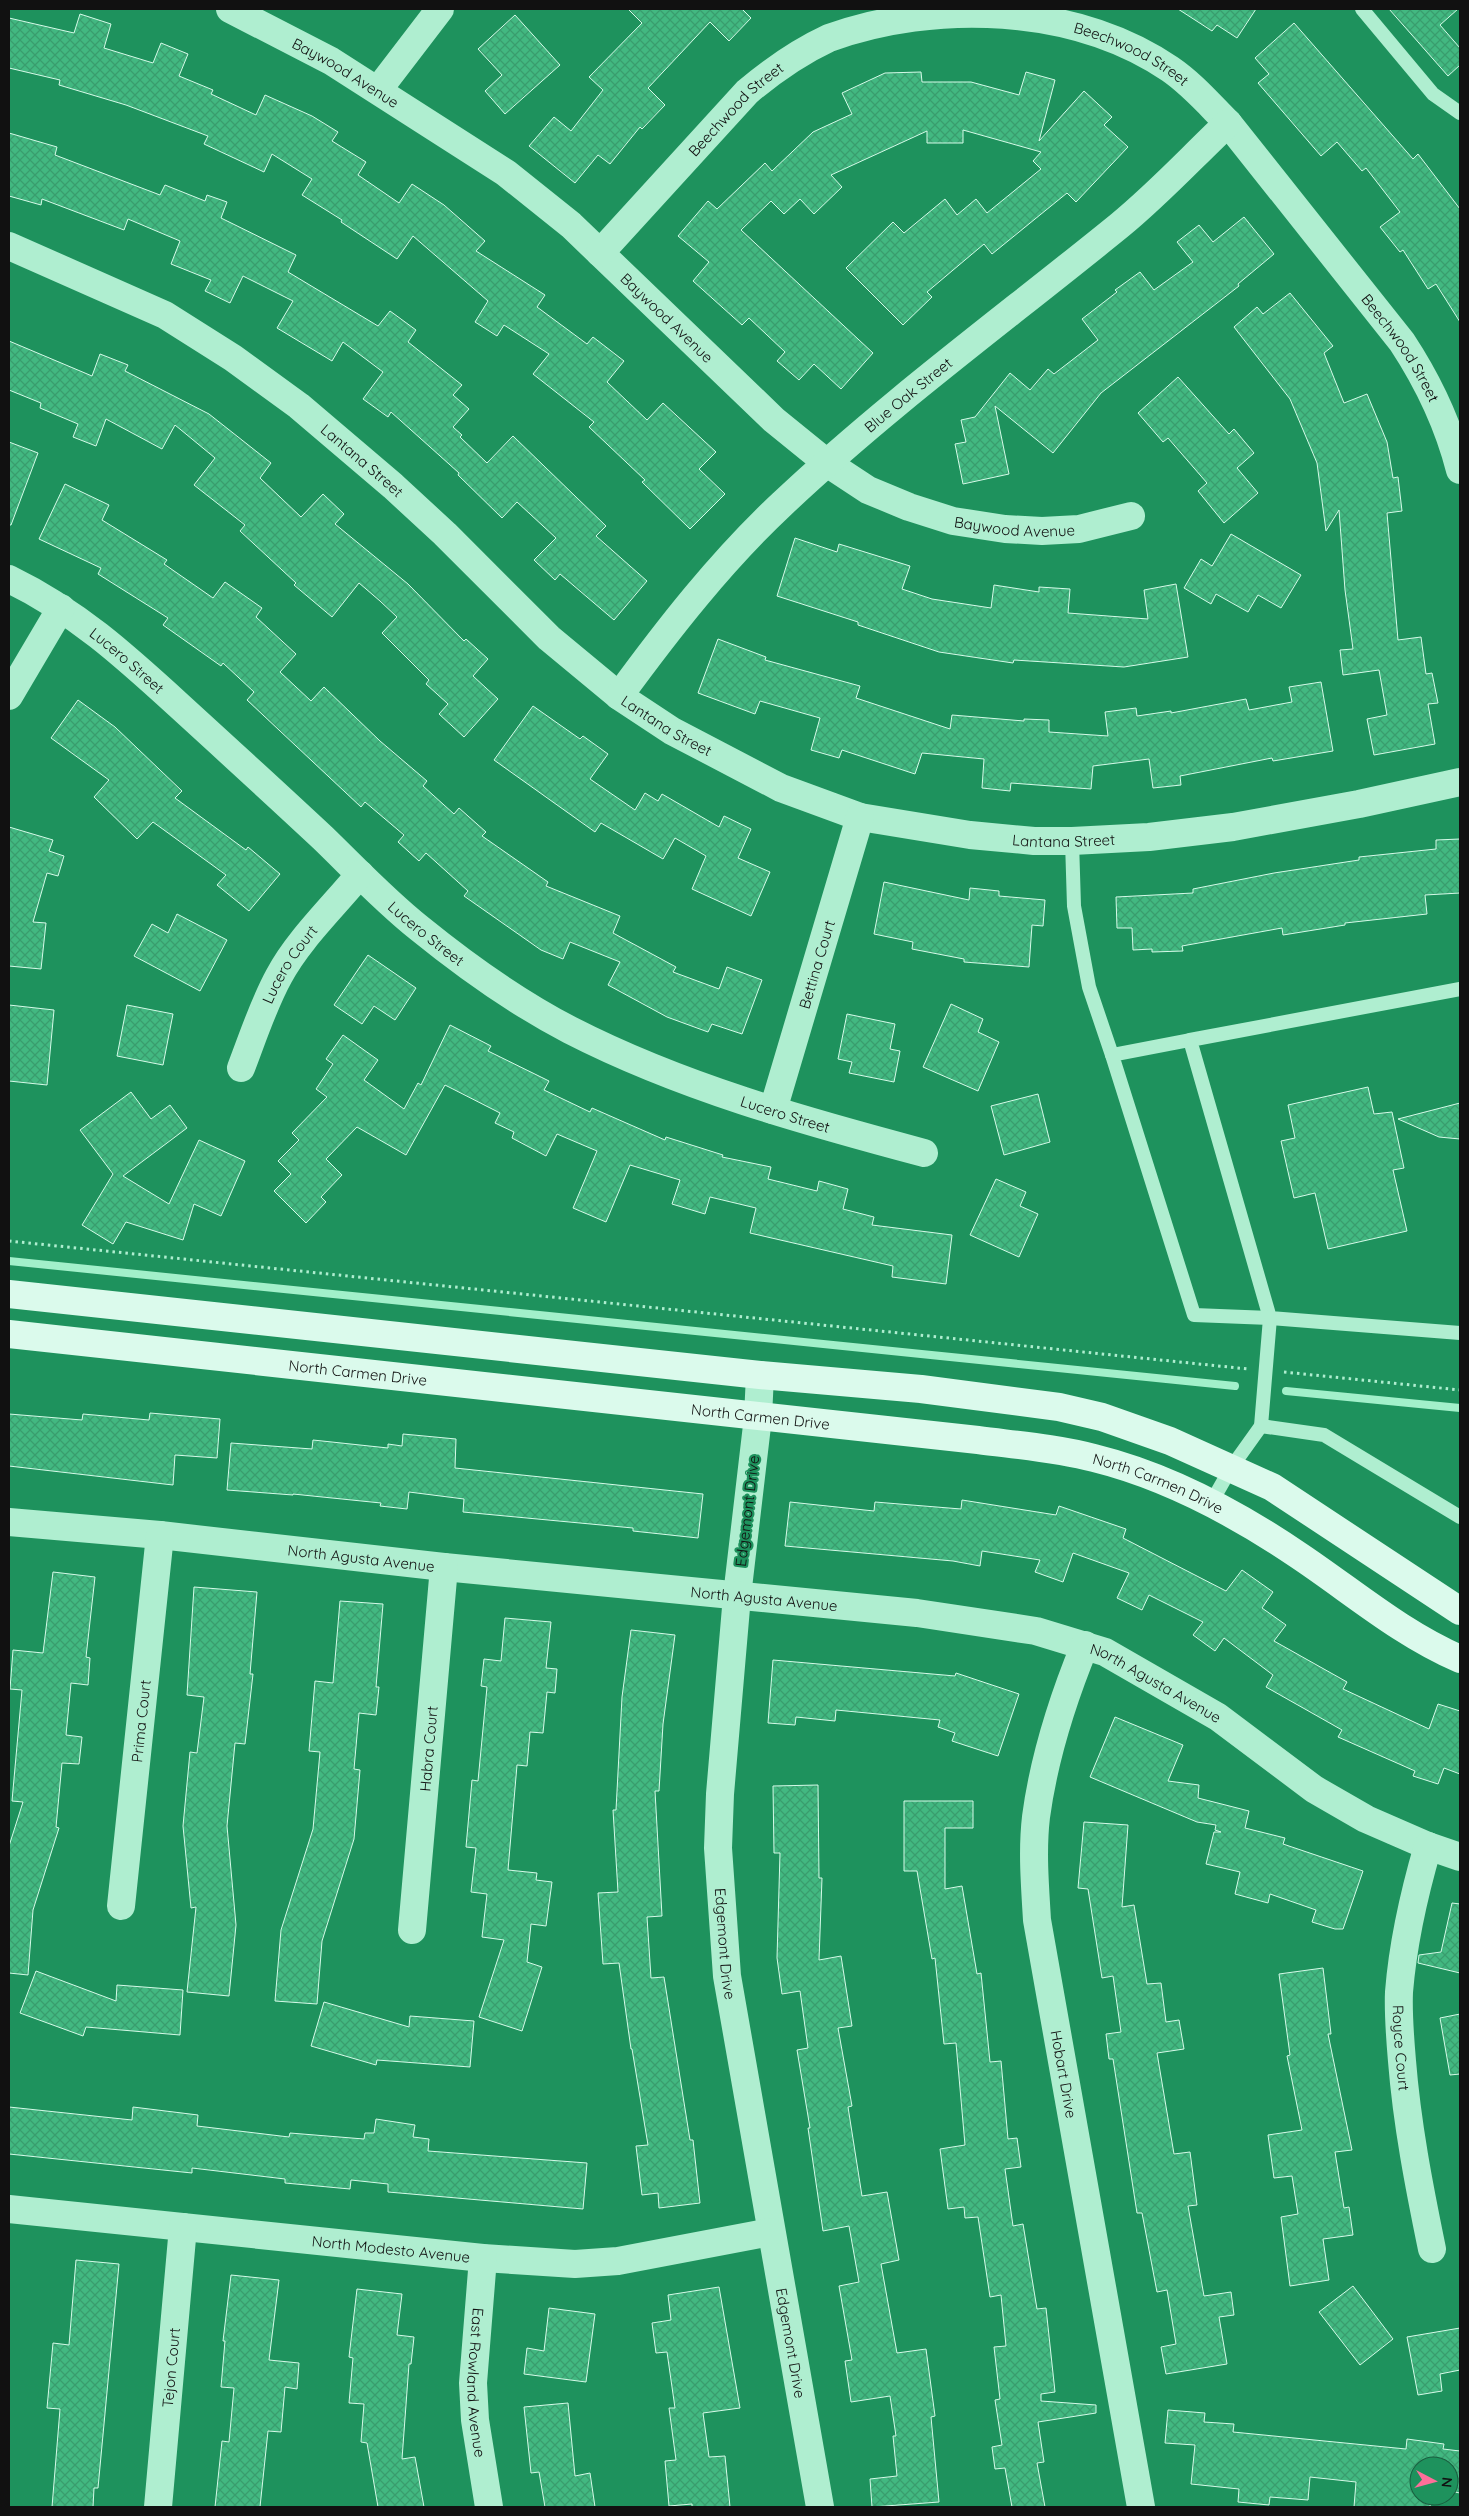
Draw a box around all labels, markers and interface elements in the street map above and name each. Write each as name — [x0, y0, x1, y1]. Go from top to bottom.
street label: Beechwood Street — [1072, 17, 1193, 89]
street label: Baywood Avenue — [289, 33, 403, 112]
street label: Beechwood Street — [684, 58, 787, 160]
street label: Baywood Avenue — [617, 269, 718, 366]
street label: Beechwood Street — [1358, 290, 1444, 405]
street label: Blue Oak Street — [860, 353, 956, 436]
street label: Lantana Street — [317, 419, 408, 501]
street label: Baywood Avenue — [953, 512, 1075, 541]
street label: Lucero Street — [86, 623, 168, 697]
street label: Lantana Street — [618, 691, 715, 760]
street label: Lantana Street — [1012, 829, 1116, 851]
street label: Lucero Street — [384, 897, 468, 970]
street label: Bettina Court — [794, 918, 838, 1011]
street label: Lucero Court — [257, 921, 321, 1006]
street label: Lucero Street — [738, 1091, 832, 1136]
street label: North Carmen Drive — [288, 1355, 428, 1389]
street label: North Carmen Drive — [690, 1399, 831, 1433]
street label: North Carmen Drive — [1091, 1449, 1227, 1517]
street label: Edgemont Drive — [731, 1454, 763, 1568]
street label: North Agusta Avenue — [287, 1540, 436, 1575]
street label: North Agusta Avenue — [690, 1582, 839, 1615]
street label: North Agusta Avenue — [1088, 1639, 1225, 1726]
street label: Prima Court — [127, 1679, 154, 1763]
street label: Habra Court — [415, 1705, 441, 1792]
street label: Edgemont Drive — [711, 1887, 740, 2001]
street label: Royce Court — [1389, 2005, 1414, 2092]
street label: Hobart Drive — [1047, 2029, 1081, 2120]
street label: North Modesto Avenue — [311, 2231, 471, 2266]
street label: Edgemont Drive — [772, 2286, 810, 2400]
street label: East Rowland Avenue — [463, 2307, 490, 2459]
street label: Tejon Court — [157, 2327, 183, 2408]
north arrow — [1409, 2456, 1459, 2506]
text: N — [1437, 2476, 1456, 2488]

